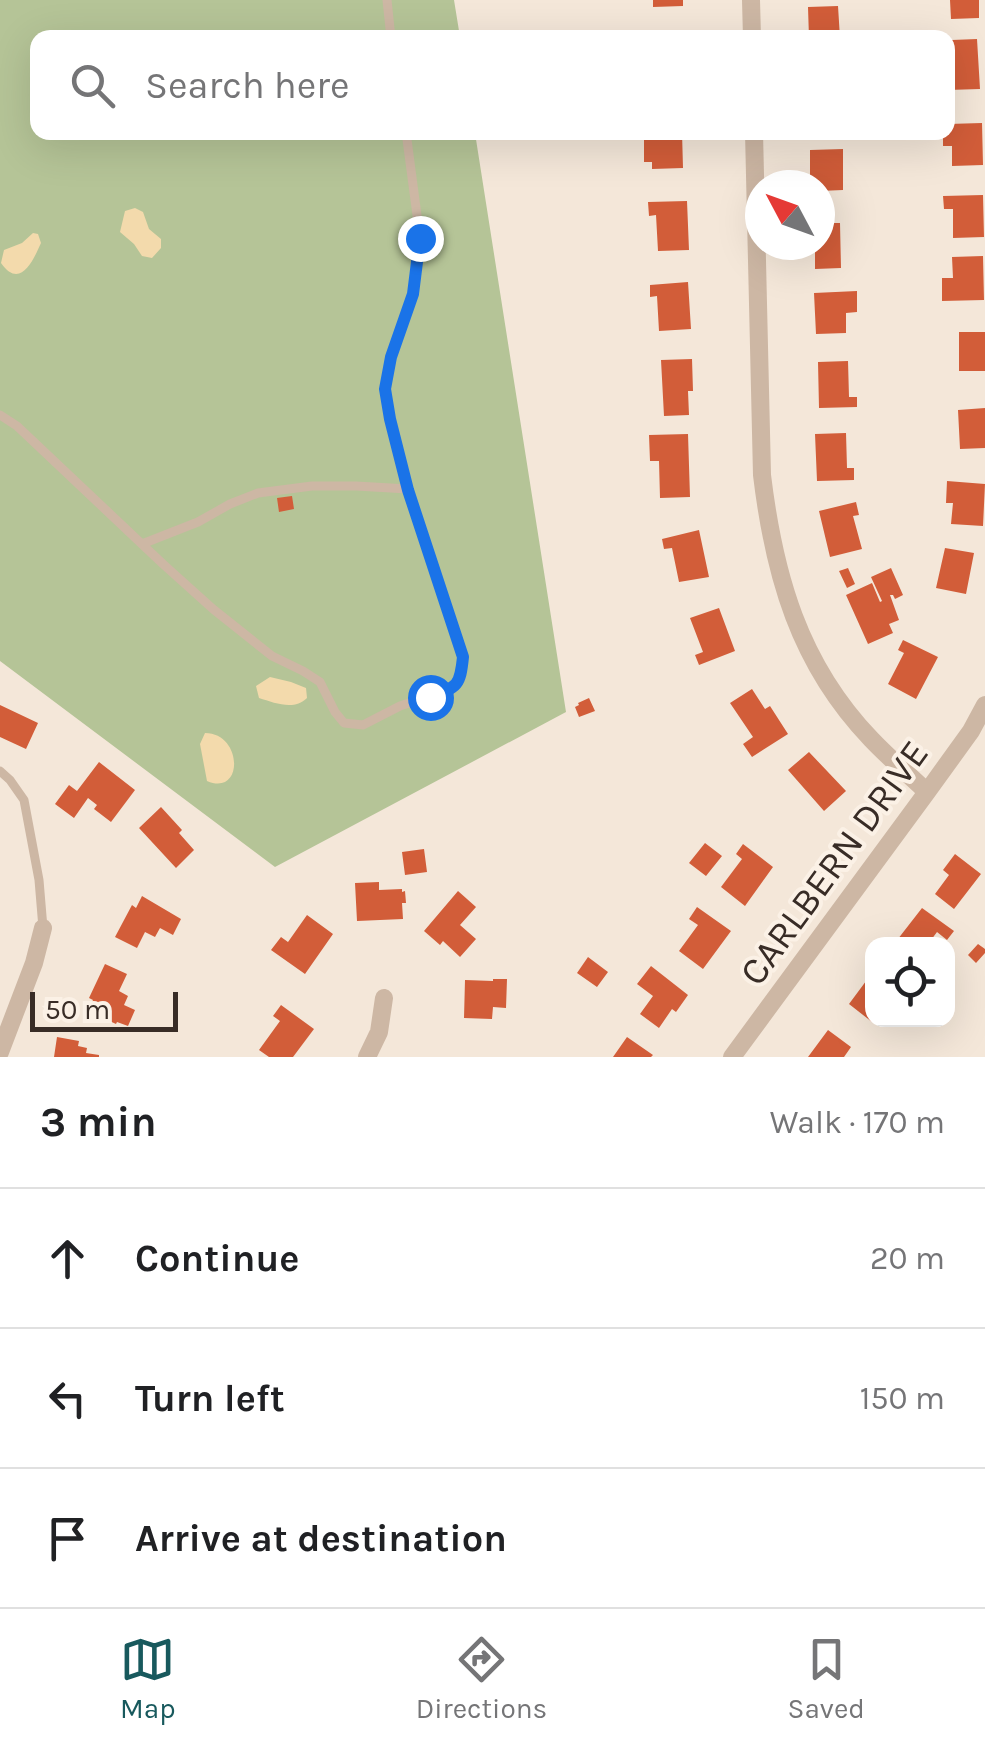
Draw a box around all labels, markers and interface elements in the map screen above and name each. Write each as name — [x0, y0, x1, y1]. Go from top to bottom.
search box — [30, 30, 955, 140]
icon: search — [65, 58, 120, 113]
text: Search here — [145, 63, 349, 108]
north arrow — [745, 170, 835, 260]
route end — [398, 216, 444, 262]
route start — [408, 675, 454, 721]
street label: CARLBERN DRIVE — [730, 732, 938, 994]
map controls — [865, 937, 955, 1027]
button: locate — [865, 937, 955, 1027]
scale bar — [30, 987, 178, 1032]
text: 50 m — [45, 993, 110, 1026]
text: 3 min — [40, 1097, 157, 1147]
text: Walk · 170 m — [770, 1104, 945, 1141]
icon: ahead — [40, 1231, 95, 1286]
text: Continue — [135, 1236, 299, 1281]
text: 20 m — [870, 1240, 945, 1277]
icon: left — [40, 1371, 95, 1426]
text: Turn left — [135, 1376, 285, 1421]
text: 150 m — [860, 1380, 945, 1417]
icon: arrive — [40, 1511, 95, 1566]
text: Arrive at destination — [135, 1516, 507, 1561]
tab: Map — [120, 1632, 176, 1725]
tab: Directions — [416, 1632, 547, 1725]
tab: Saved — [787, 1632, 865, 1725]

